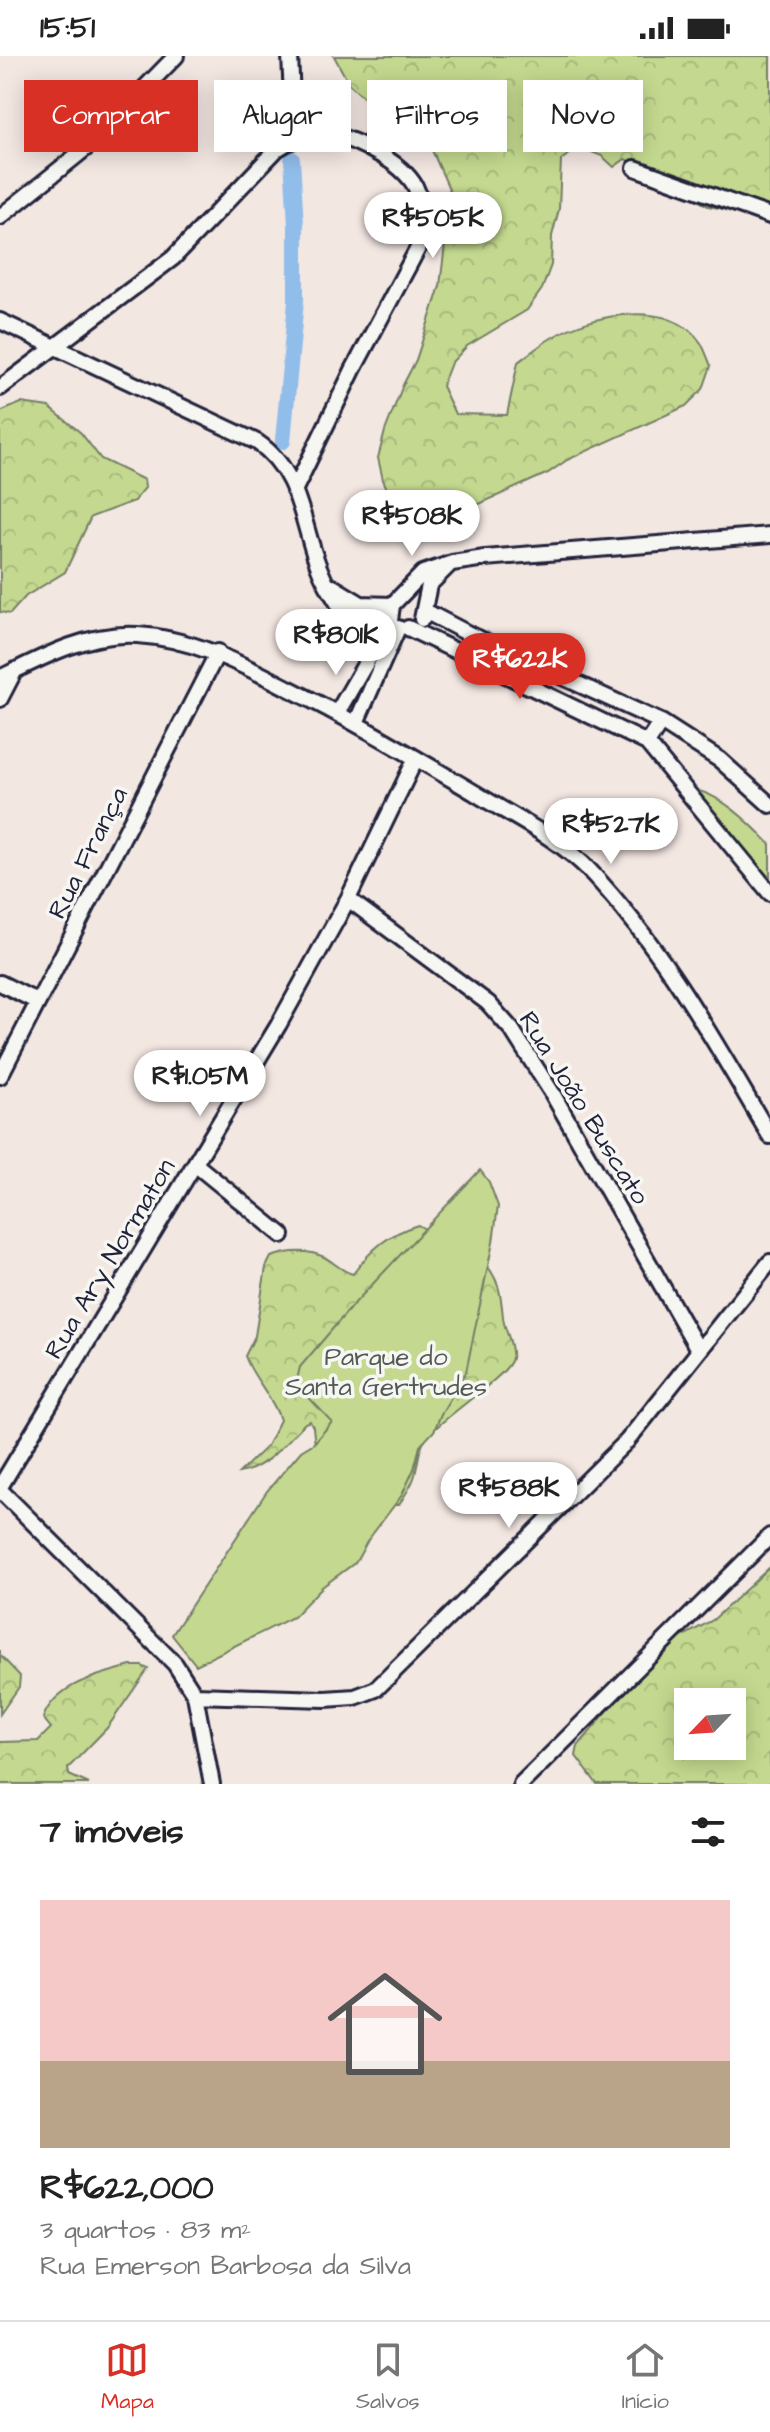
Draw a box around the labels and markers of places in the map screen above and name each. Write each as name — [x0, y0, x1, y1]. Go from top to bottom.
pin: R$505K — [368, 192, 498, 260]
pin: R$508K — [347, 490, 477, 558]
pin: R$801K — [271, 609, 401, 677]
pin: R$622K — [455, 633, 585, 701]
pin: R$527K — [546, 798, 676, 866]
pin: R$1.05M — [126, 1050, 274, 1118]
pin: R$588K — [444, 1462, 574, 1530]

